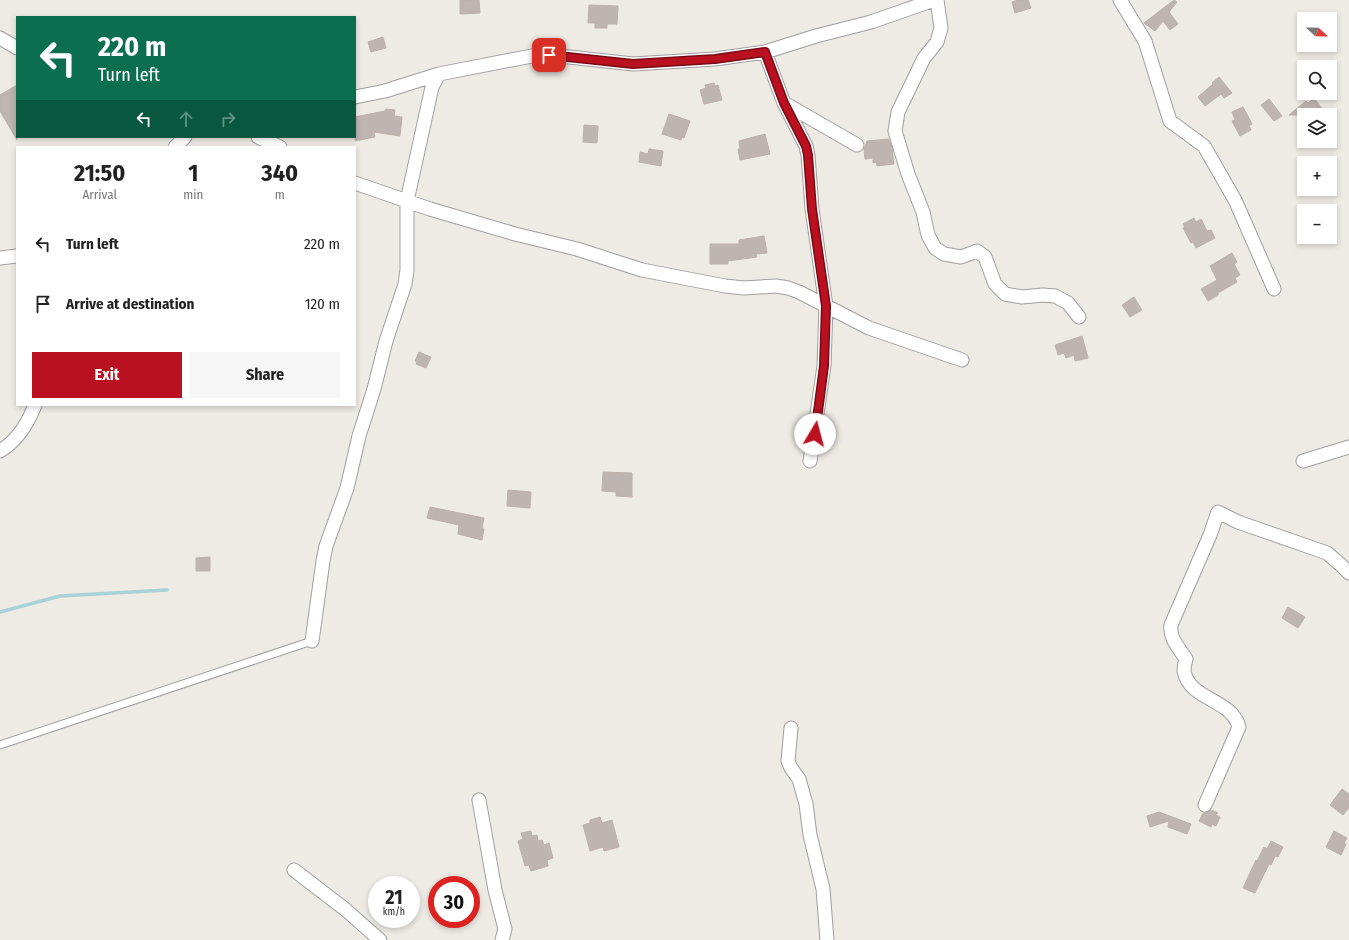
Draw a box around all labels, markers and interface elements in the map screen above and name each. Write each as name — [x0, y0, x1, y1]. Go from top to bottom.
north arrow — [1297, 12, 1337, 52]
map controls — [1297, 12, 1337, 244]
text: 220 m — [98, 30, 166, 63]
icon: left — [32, 32, 84, 84]
pin — [532, 38, 566, 72]
icon: arrive — [538, 44, 560, 66]
button: search — [1297, 60, 1337, 100]
text: Turn left — [98, 64, 160, 86]
icon: left — [133, 108, 155, 130]
icon: ahead — [175, 108, 197, 130]
icon: right — [217, 108, 239, 130]
button: layers — [1297, 108, 1337, 148]
button: + — [1297, 156, 1337, 196]
text: 21:50 — [74, 159, 125, 187]
text: 1 — [188, 159, 198, 187]
text: 340 — [261, 159, 298, 187]
text: Arrival — [82, 187, 117, 202]
text: min — [183, 187, 203, 202]
text: m — [275, 187, 285, 202]
button: − — [1297, 204, 1337, 244]
icon: left — [32, 233, 54, 255]
text: Turn left — [66, 235, 119, 253]
text: 220 m — [304, 235, 340, 253]
icon: arrive — [32, 293, 54, 315]
text: Arrive at destination — [66, 295, 194, 313]
text: 120 m — [305, 295, 340, 313]
button: Exit — [32, 352, 182, 398]
button: Share — [190, 352, 340, 398]
position arrow — [794, 413, 836, 455]
speed limit sign: 30 — [428, 876, 480, 928]
text: 21 — [385, 885, 403, 909]
text: km/h — [383, 906, 405, 918]

